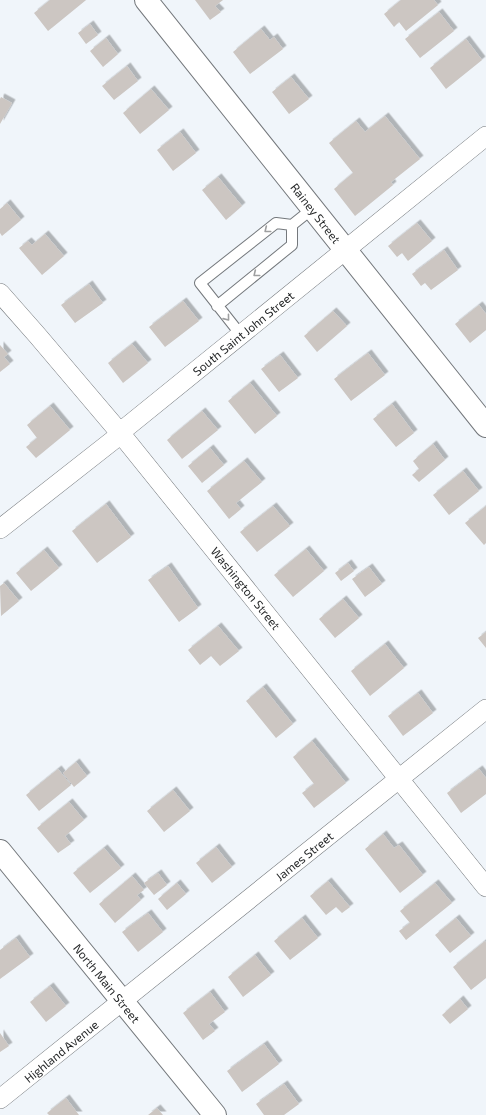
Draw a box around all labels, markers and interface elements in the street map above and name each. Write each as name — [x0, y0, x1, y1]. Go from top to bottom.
street label: Rainey Street — [288, 180, 344, 246]
one-way arrow — [265, 225, 272, 232]
one-way arrow — [253, 270, 260, 277]
street label: South Saint John Street — [190, 288, 297, 378]
one-way arrow — [222, 313, 229, 320]
street label: Washington Street — [208, 544, 284, 632]
street label: James Street — [272, 828, 336, 883]
street label: North Main Street — [71, 941, 143, 1026]
street label: Highland Avenue — [21, 1017, 101, 1085]

